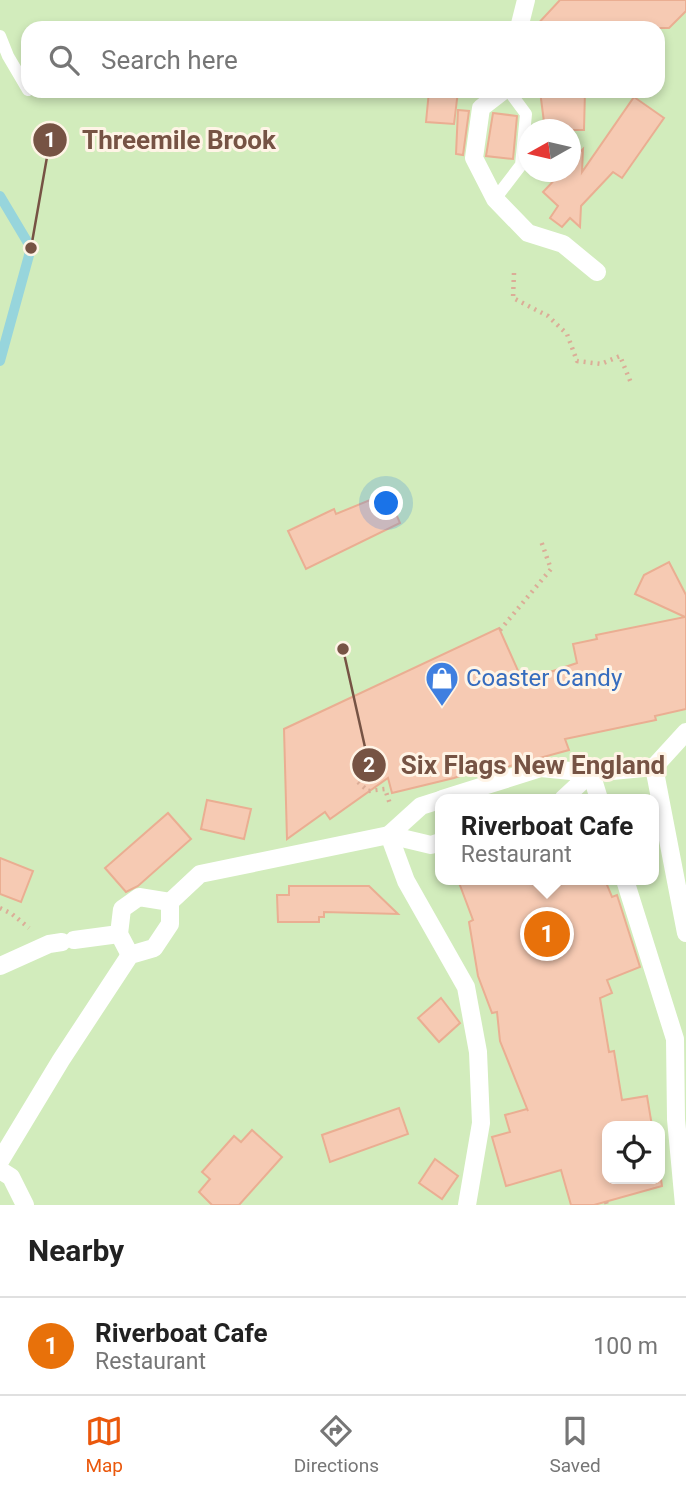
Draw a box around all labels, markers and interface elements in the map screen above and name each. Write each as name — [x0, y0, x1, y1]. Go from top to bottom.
search box — [21, 21, 665, 98]
icon: search — [45, 41, 83, 79]
text: Search here — [101, 45, 238, 75]
callout: Threemile Brook — [33, 116, 290, 163]
north arrow — [518, 119, 581, 182]
text: Threemile Brook — [82, 125, 277, 155]
text: 1 — [44, 128, 56, 152]
your location — [369, 486, 403, 520]
shop icon: Coaster Candy — [423, 659, 461, 708]
place label: Coaster Candy — [466, 664, 623, 692]
callout: Six Flags New England — [352, 741, 679, 788]
text: Six Flags New England — [401, 750, 665, 780]
text: 2 — [363, 753, 375, 777]
popup — [435, 794, 659, 885]
text: Riverboat Cafe — [461, 811, 633, 841]
text: Restaurant — [461, 841, 572, 868]
pin: 1 — [524, 908, 570, 960]
map controls — [602, 1121, 665, 1184]
button: locate — [602, 1121, 665, 1184]
text: Nearby — [28, 1233, 124, 1268]
text: Riverboat Cafe — [95, 1318, 268, 1348]
text: 1 — [44, 1333, 58, 1360]
text: 100 m — [593, 1333, 658, 1360]
text: Restaurant — [95, 1348, 206, 1375]
tab: Map — [85, 1412, 123, 1477]
tab: Directions — [294, 1412, 379, 1477]
tab: Saved — [549, 1412, 601, 1477]

